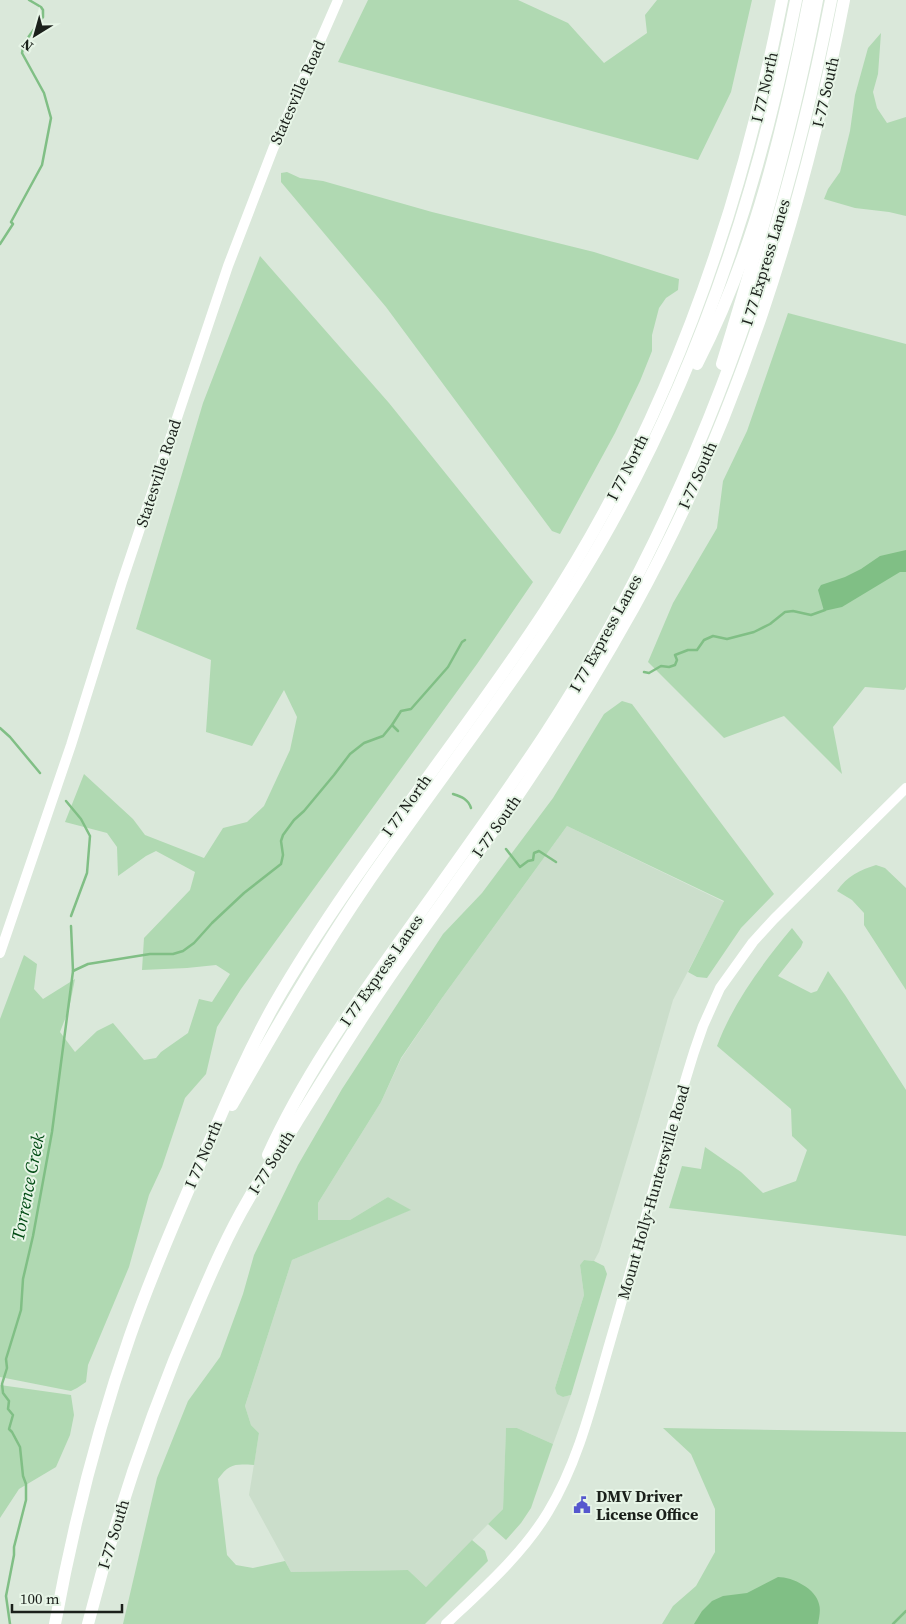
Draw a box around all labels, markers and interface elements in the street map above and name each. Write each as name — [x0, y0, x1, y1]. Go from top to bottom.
north arrow — [10, 10, 60, 60]
text: N — [17, 34, 37, 56]
street label: Statesville Road — [264, 36, 330, 148]
street label: I 77 North — [745, 49, 783, 124]
street label: I-77 South — [806, 54, 844, 129]
street label: I 77 Express Lanes — [735, 196, 795, 328]
street label: Statesville Road — [130, 416, 186, 530]
street label: I 77 North — [601, 430, 653, 504]
street label: I-77 South — [672, 437, 722, 512]
street label: I 77 Express Lanes — [564, 570, 646, 696]
street label: I 77 North — [376, 769, 436, 840]
street label: I-77 South — [466, 790, 526, 862]
street label: I 77 Express Lanes — [334, 910, 428, 1030]
street label: Mount Holly-Huntersville Road — [612, 1082, 694, 1302]
street label: I 77 North — [179, 1116, 227, 1191]
street label: I-77 South — [243, 1125, 300, 1198]
water label: Torrence Creek — [5, 1131, 50, 1243]
place label: DMV Driver License Office — [596, 1485, 698, 1525]
public building icon: DMV Driver License Office — [572, 1495, 592, 1515]
street label: I-77 South — [92, 1496, 134, 1571]
scale bar — [12, 1582, 122, 1614]
text: 100 m — [20, 1588, 60, 1609]

